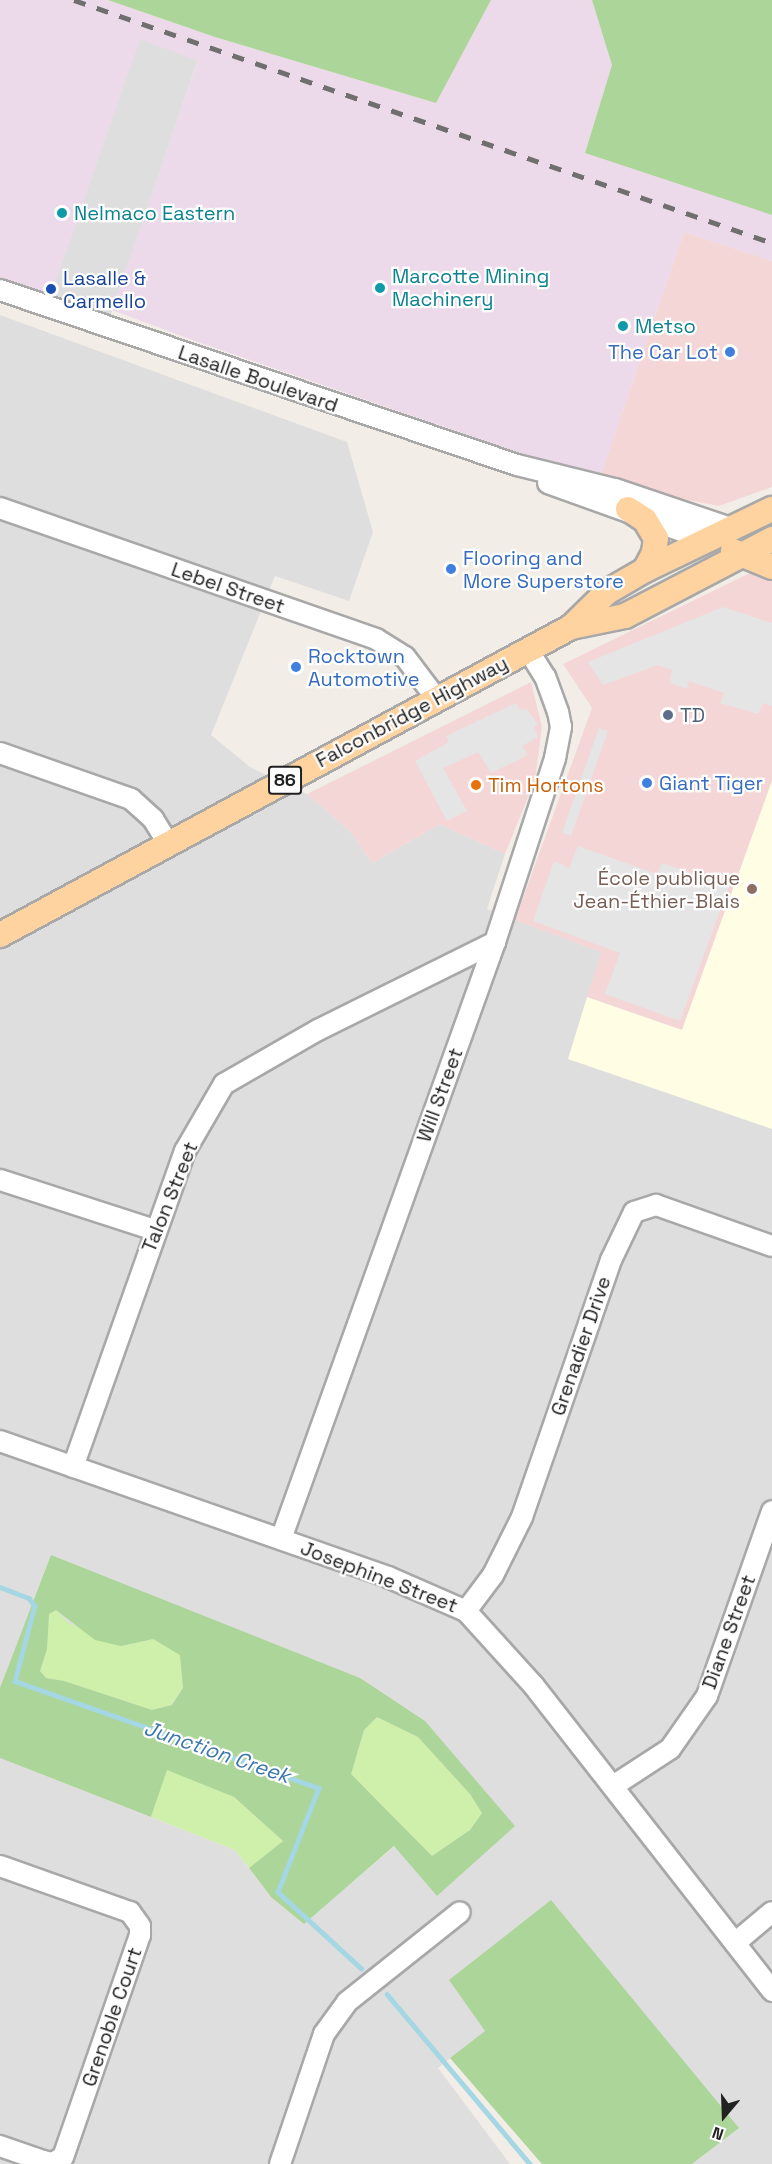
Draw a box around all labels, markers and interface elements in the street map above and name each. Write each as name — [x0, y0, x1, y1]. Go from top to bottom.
place label: Nelmaco Eastern — [74, 201, 235, 225]
marker: Nelmaco Eastern — [55, 206, 69, 220]
place label: Marcotte Mining Machinery — [392, 264, 549, 311]
place label: Lasalle & Carmello — [63, 266, 146, 313]
marker: Marcotte Mining Machinery — [373, 281, 387, 295]
marker: Lasalle & Carmello — [44, 282, 58, 296]
place label: Metso — [635, 314, 696, 338]
marker: Metso — [616, 319, 630, 333]
street label: Lasalle Boulevard — [175, 340, 341, 418]
place label: The Car Lot — [608, 340, 718, 364]
marker: The Car Lot — [723, 345, 737, 359]
place label: Flooring and More Superstore — [463, 546, 624, 593]
street label: Lebel Street — [168, 557, 288, 619]
marker: Flooring and More Superstore — [444, 562, 458, 576]
place label: Rocktown Automotive — [308, 644, 420, 691]
street label: Falconbridge Highway — [312, 651, 512, 773]
marker: Rocktown Automotive — [289, 660, 303, 674]
place label: TD — [680, 703, 705, 727]
marker: TD — [661, 708, 675, 722]
road number: 86 — [267, 765, 303, 795]
place label: Giant Tiger — [659, 771, 764, 795]
place label: Tim Hortons — [488, 773, 604, 797]
marker: Giant Tiger — [640, 776, 654, 790]
marker: Tim Hortons — [469, 778, 483, 792]
place label: École publique Jean-Éthier-Blais — [573, 866, 740, 913]
marker: École publique Jean-Éthier-Blais — [745, 882, 759, 896]
street label: Will Street — [412, 1045, 468, 1145]
street label: Talon Street — [137, 1138, 203, 1256]
street label: Grenadier Drive — [546, 1273, 616, 1419]
street label: Josephine Street — [297, 1536, 461, 1618]
street label: Diane Street — [697, 1572, 761, 1692]
water label: Junction Creek — [141, 1715, 293, 1789]
street label: Grenoble Court — [77, 1944, 147, 2090]
north arrow — [694, 2086, 754, 2146]
text: N — [709, 2122, 726, 2145]

